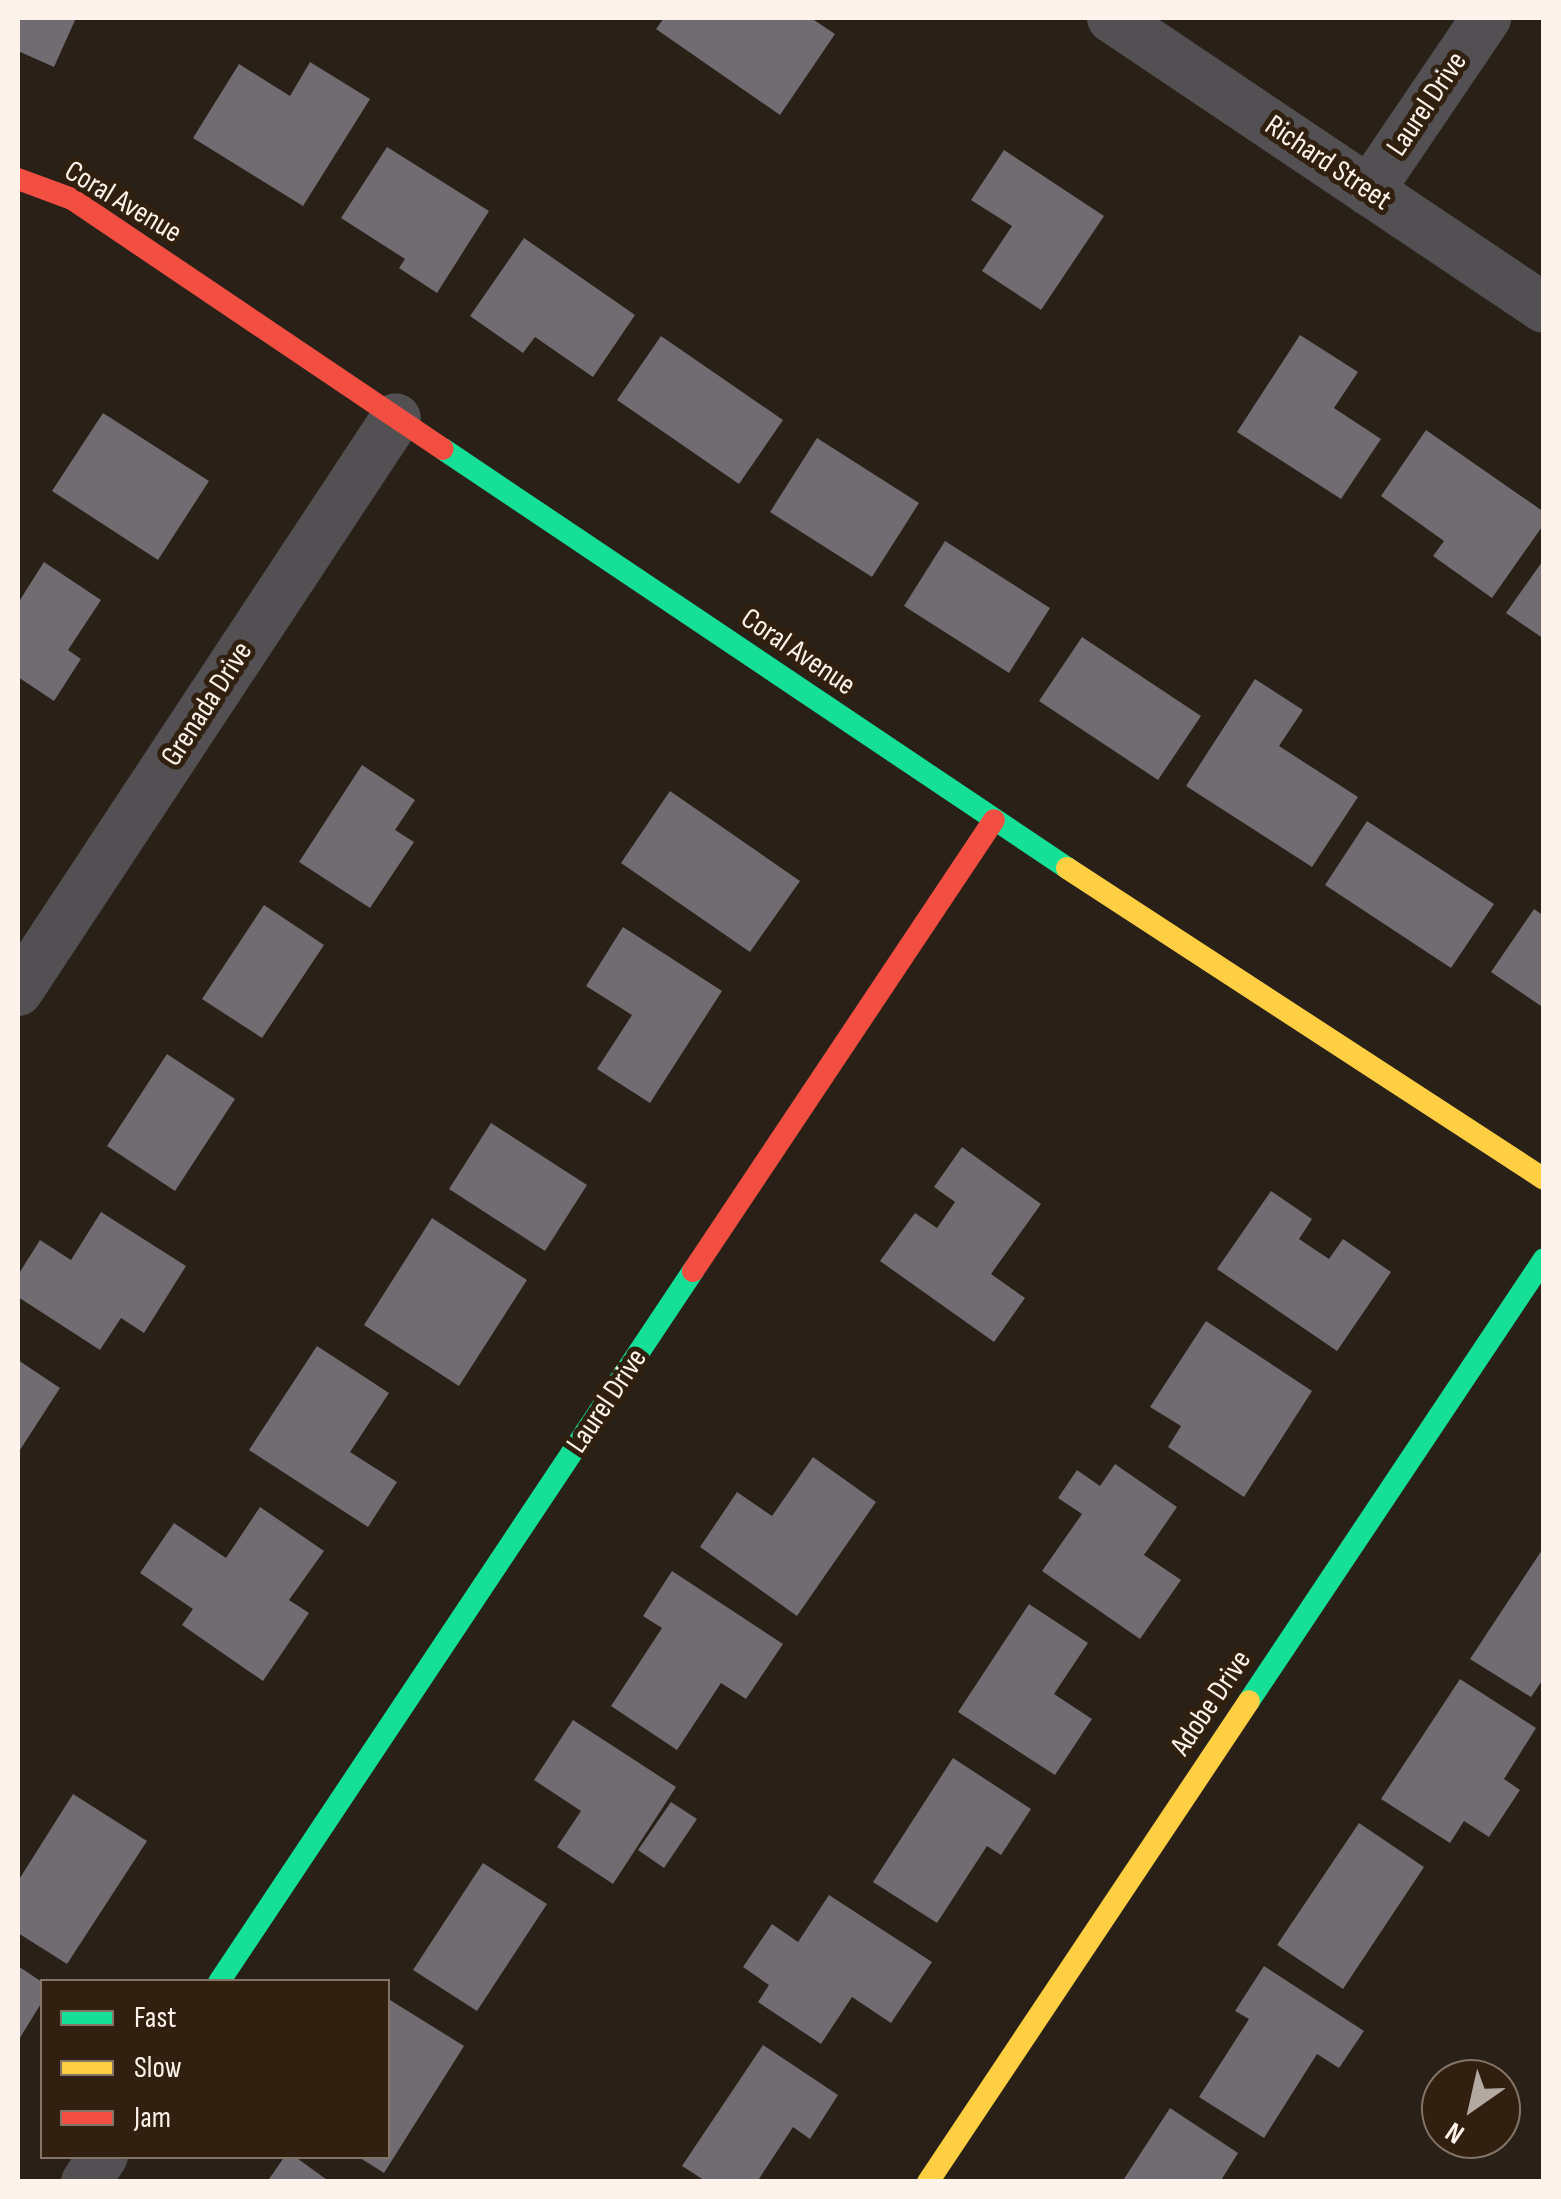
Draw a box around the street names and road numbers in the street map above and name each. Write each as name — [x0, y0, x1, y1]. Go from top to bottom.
street label: Laurel Drive — [1379, 45, 1475, 163]
street label: Richard Street — [1258, 108, 1398, 218]
street label: Coral Avenue — [58, 153, 188, 251]
street label: Coral Avenue — [734, 601, 862, 703]
street label: Grenada Drive — [154, 635, 260, 773]
street label: Laurel Drive — [559, 1342, 655, 1460]
street label: Adobe Drive — [1163, 1644, 1259, 1762]

